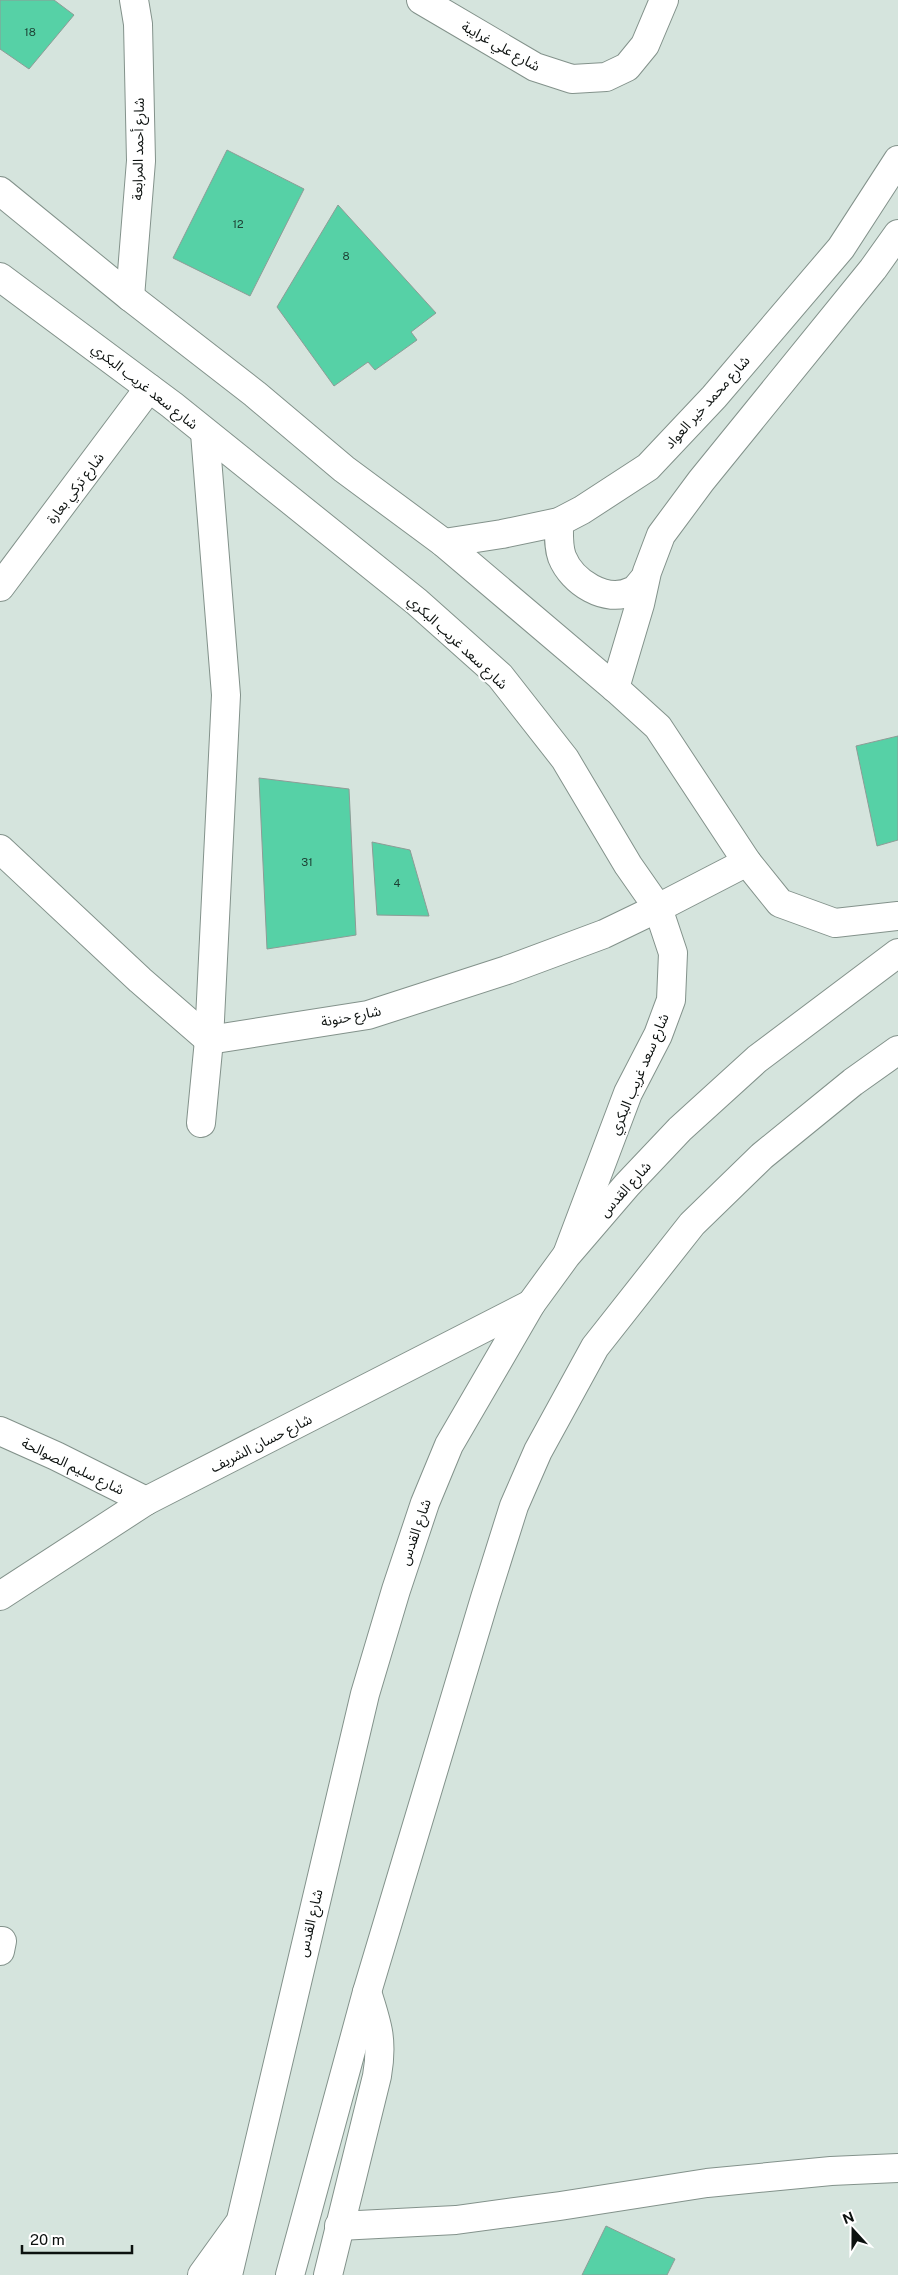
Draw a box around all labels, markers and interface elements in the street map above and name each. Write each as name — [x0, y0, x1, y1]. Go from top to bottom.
street label: شارع علي غرايبة — [458, 18, 543, 77]
house number: 18 — [24, 26, 36, 38]
street label: شارع أحمد المرابعة — [128, 98, 150, 200]
house number: 12 — [232, 218, 244, 230]
house number: 8 — [342, 250, 350, 262]
street label: شارع سعد غريب البكري — [87, 340, 201, 435]
street label: شارع محمد خير العواد — [661, 352, 755, 454]
street label: شارع تركي بعارة — [43, 449, 109, 529]
street label: شارع سعد غريب البكري — [403, 592, 511, 695]
house number: 31 — [301, 856, 313, 868]
house number: 4 — [394, 877, 401, 889]
street label: شارع حنونة — [320, 1002, 383, 1033]
street label: شارع سعد غريب البكري — [606, 1011, 675, 1138]
street label: شارع القدس — [596, 1158, 656, 1222]
street label: شارع حسان الشريف — [208, 1411, 316, 1478]
street label: شارع سليم الصوالحة — [18, 1434, 127, 1500]
street label: شارع القدس — [396, 1497, 437, 1568]
street label: شارع القدس — [294, 1888, 328, 1959]
north arrow — [828, 2205, 878, 2255]
text: N — [840, 2208, 856, 2227]
scale bar — [22, 2222, 132, 2254]
text: 20 m — [30, 2231, 65, 2248]

